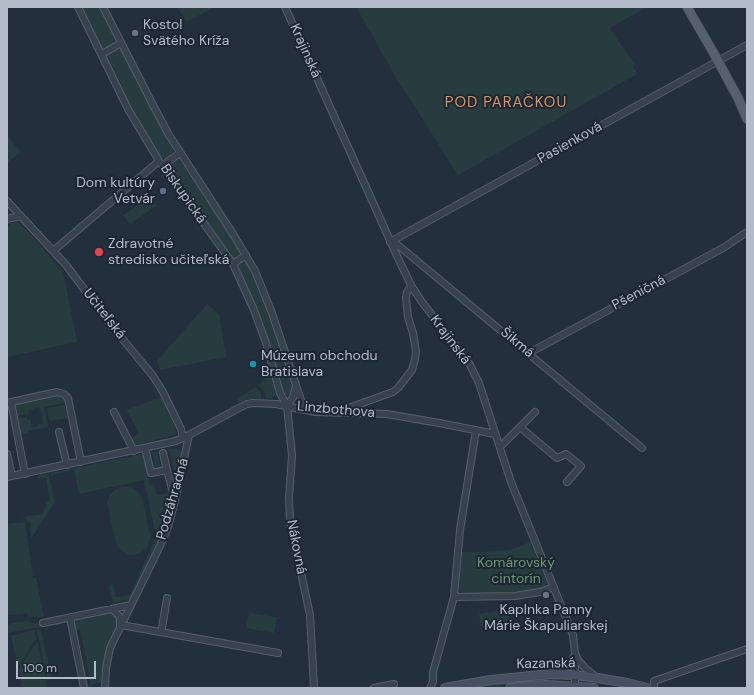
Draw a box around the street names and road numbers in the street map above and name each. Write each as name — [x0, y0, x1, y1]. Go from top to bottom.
street label: Krajinská — [286, 21, 324, 81]
street label: Pasienková — [535, 118, 605, 168]
street label: Biskupická — [156, 161, 210, 227]
street label: Pšeničná — [609, 272, 669, 314]
street label: Učiteľská — [79, 285, 129, 343]
street label: Krajinská — [426, 312, 474, 368]
street label: Šikmá — [497, 324, 537, 362]
street label: Linzbothova — [296, 398, 376, 422]
street label: Podzáhradná — [153, 456, 193, 542]
street label: Nákovná — [283, 518, 309, 576]
street label: Kazanská — [516, 655, 576, 673]

